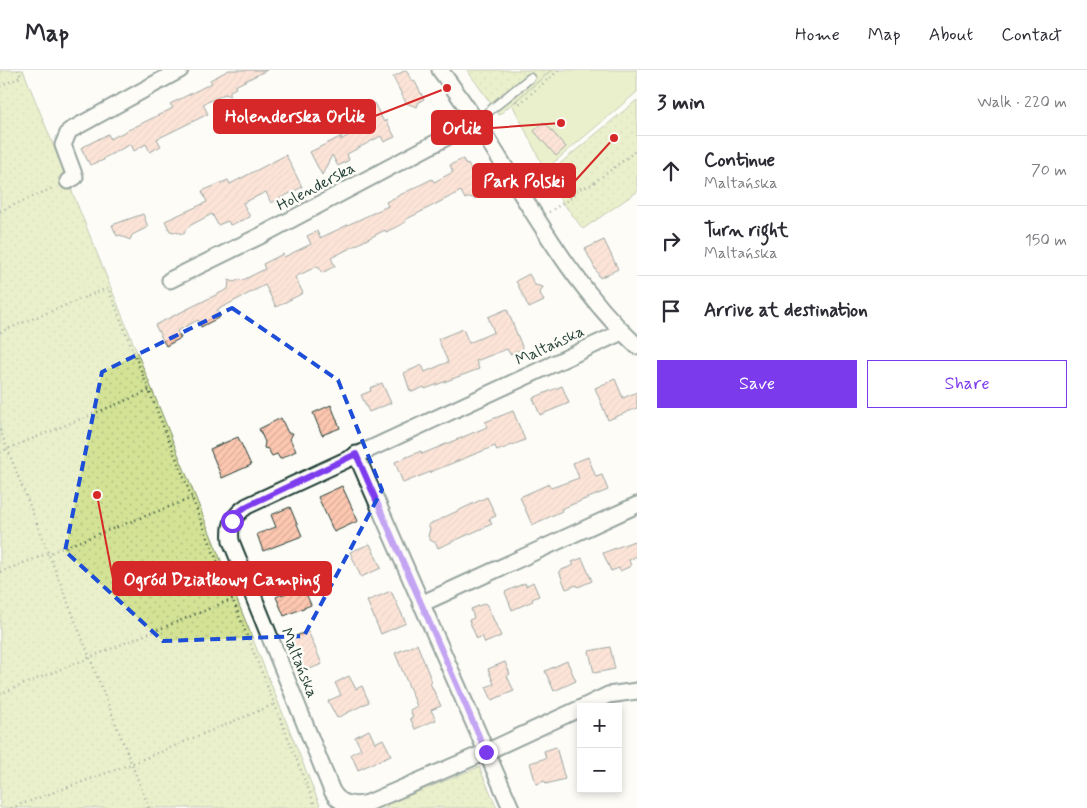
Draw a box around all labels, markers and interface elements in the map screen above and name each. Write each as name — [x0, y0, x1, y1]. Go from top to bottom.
text: Map — [25, 19, 69, 50]
text: Home — [795, 23, 840, 47]
text: Map — [868, 23, 901, 47]
text: About — [929, 23, 973, 47]
text: Contact — [1001, 23, 1062, 47]
text: 3 min — [657, 89, 705, 117]
text: Walk · 220 m — [977, 92, 1067, 113]
callout: Holenderska Orlik — [214, 100, 375, 133]
text: Holenderska Orlik — [225, 105, 365, 129]
callout: Orlik — [432, 111, 492, 144]
text: Orlik — [442, 117, 482, 141]
text: Continue — [704, 148, 775, 173]
icon: ahead — [657, 157, 685, 185]
street label: Holenderska — [273, 158, 359, 216]
text: 70 m — [1031, 160, 1067, 181]
callout: Park Polski — [473, 164, 575, 197]
text: Park Polski — [483, 170, 565, 194]
text: Maltańska — [704, 173, 778, 194]
text: Turn right — [704, 218, 788, 243]
icon: right — [657, 227, 685, 255]
text: 150 m — [1025, 230, 1067, 251]
text: Maltańska — [704, 243, 778, 264]
icon: arrive — [657, 297, 685, 325]
text: Arrive at destination — [704, 298, 868, 323]
street label: Maltańska — [512, 321, 588, 371]
button: Save — [657, 360, 857, 408]
button: Share — [867, 360, 1067, 408]
route start — [221, 510, 244, 533]
callout: Ogród Działkowy Camping — [113, 562, 331, 595]
text: Ogród Działkowy Camping — [123, 568, 321, 594]
street label: Maltańska — [275, 625, 323, 701]
map controls — [577, 703, 622, 793]
button: + — [577, 703, 622, 748]
route end — [475, 741, 498, 764]
button: − — [577, 748, 622, 793]

